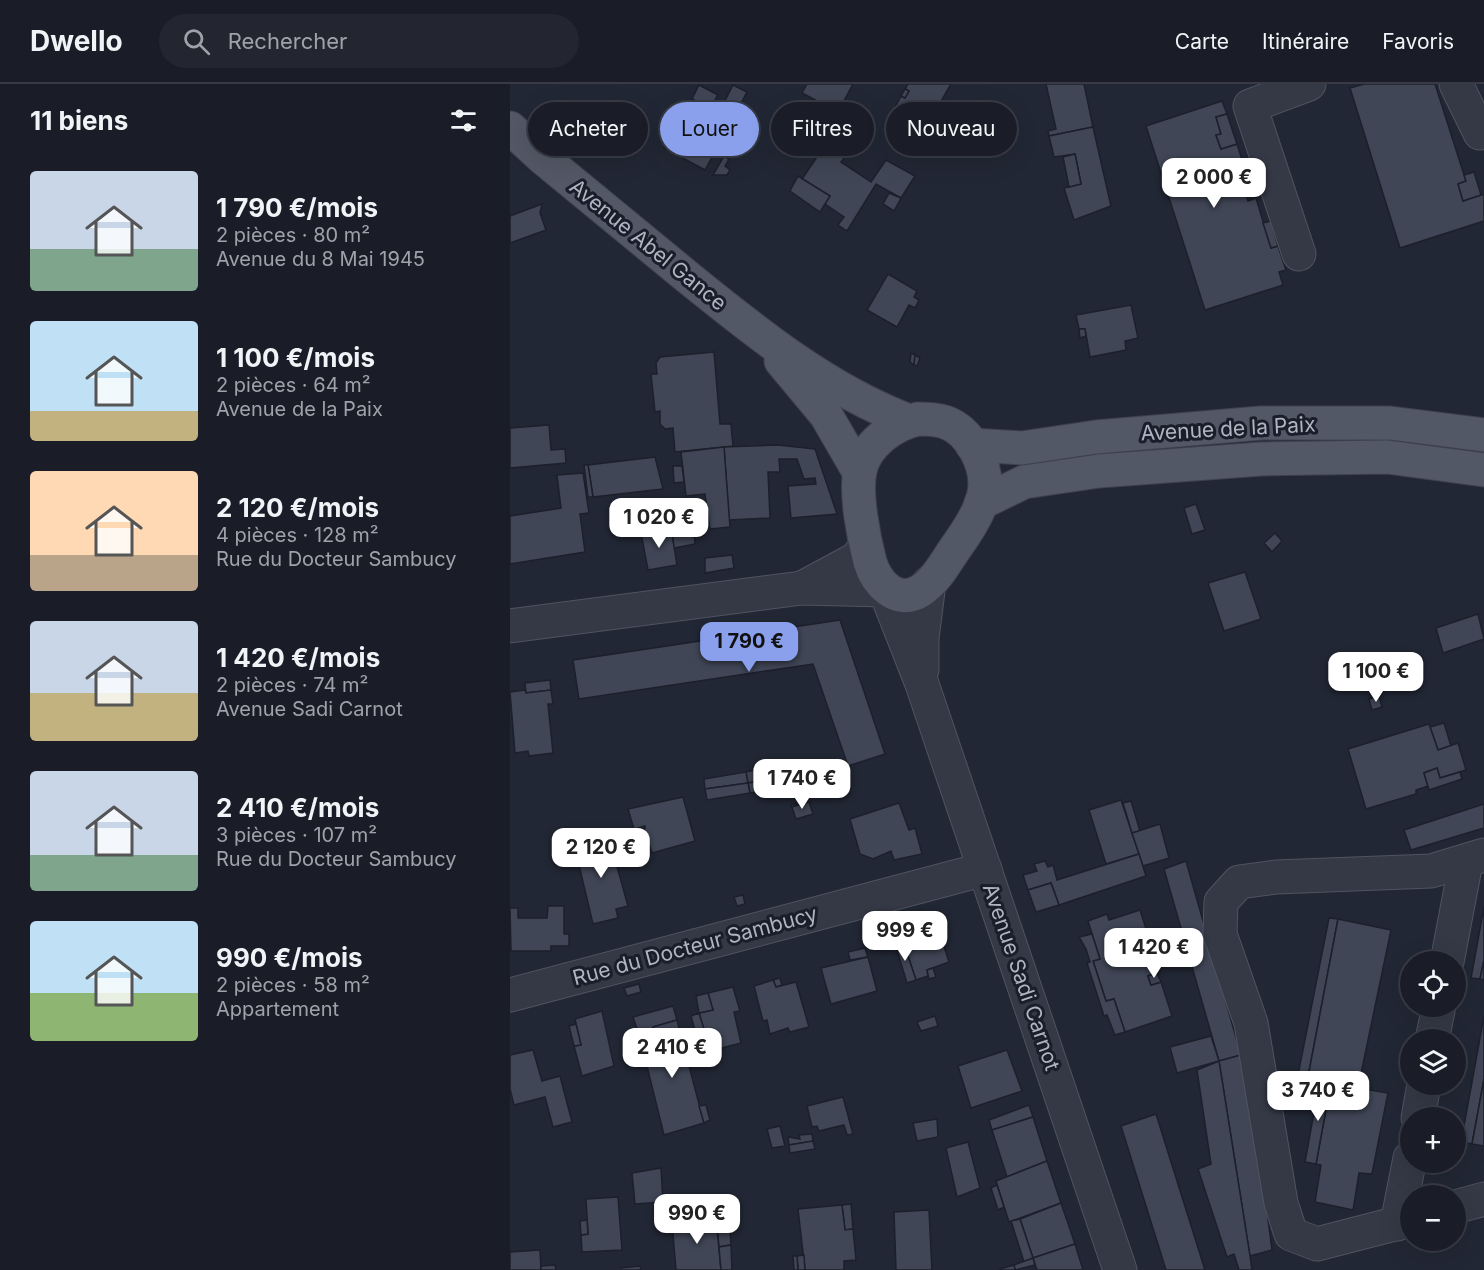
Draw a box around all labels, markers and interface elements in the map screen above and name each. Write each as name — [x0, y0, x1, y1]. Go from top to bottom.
search box — [159, 14, 579, 68]
text: Dwello — [30, 24, 123, 58]
icon: search — [180, 25, 213, 58]
text: Rechercher — [228, 28, 347, 54]
text: Carte — [1175, 29, 1229, 54]
text: Itinéraire — [1262, 29, 1349, 54]
text: Favoris — [1382, 29, 1454, 54]
chip: Acheter — [528, 102, 648, 156]
chip: Louer — [660, 102, 759, 156]
chip: Filtres — [771, 102, 874, 156]
chip: Nouveau — [886, 102, 1017, 156]
icon: filters — [447, 104, 480, 137]
text: 11 biens — [30, 105, 128, 136]
pin: 2 000 € — [1159, 158, 1269, 209]
text: 2 000 € — [1176, 165, 1252, 189]
street label: Avenue Abel Gance — [565, 174, 732, 315]
text: 1 790 €/mois — [216, 192, 378, 223]
icon: home — [78, 195, 150, 267]
text: 2 pièces · 80 m² — [216, 223, 370, 247]
text: Avenue du 8 Mai 1945 — [216, 247, 425, 271]
text: 1 100 €/mois — [216, 342, 375, 373]
icon: home — [78, 345, 150, 417]
text: 2 pièces · 64 m² — [216, 373, 371, 397]
text: Avenue de la Paix — [216, 397, 383, 421]
street label: Avenue de la Paix — [1140, 411, 1316, 446]
text: 2 120 €/mois — [216, 492, 379, 523]
icon: home — [78, 495, 150, 567]
pin: 1 020 € — [604, 498, 714, 549]
text: 1 020 € — [623, 505, 695, 529]
text: 4 pièces · 128 m² — [216, 523, 379, 547]
text: Rue du Docteur Sambucy — [216, 547, 456, 571]
pin: 1 790 € — [694, 622, 804, 673]
text: 1 790 € — [714, 629, 784, 653]
text: 1 420 €/mois — [216, 642, 380, 673]
icon: home — [78, 645, 150, 717]
pin: 1 100 € — [1321, 652, 1431, 703]
text: 1 100 € — [1342, 659, 1410, 683]
text: 2 pièces · 74 m² — [216, 673, 368, 697]
text: Avenue Sadi Carnot — [216, 697, 403, 721]
pin: 1 740 € — [747, 759, 857, 810]
text: 1 740 € — [767, 766, 837, 790]
text: 2 410 €/mois — [216, 792, 379, 823]
icon: home — [78, 795, 150, 867]
text: 3 pièces · 107 m² — [216, 823, 377, 847]
pin: 2 120 € — [546, 828, 656, 879]
text: 2 120 € — [566, 835, 636, 859]
text: Rue du Docteur Sambucy — [216, 847, 456, 871]
street label: Avenue Sadi Carnot — [978, 880, 1065, 1074]
street label: Rue du Docteur Sambucy — [570, 901, 820, 990]
pin: 999 € — [863, 911, 947, 962]
text: 999 € — [876, 918, 934, 942]
pin: 1 420 € — [1099, 928, 1209, 979]
text: 1 420 € — [1118, 935, 1190, 959]
text: 990 €/mois — [216, 942, 363, 973]
icon: home — [78, 945, 150, 1017]
map controls — [1400, 951, 1466, 1251]
button: locate — [1400, 951, 1466, 1017]
text: 2 pièces · 58 m² — [216, 973, 370, 997]
text: Appartement — [216, 997, 339, 1021]
pin: 2 410 € — [617, 1028, 727, 1079]
button: layers — [1400, 1029, 1466, 1095]
text: 2 410 € — [637, 1035, 707, 1059]
pin: 3 740 € — [1263, 1071, 1373, 1122]
text: 3 740 € — [1281, 1078, 1355, 1102]
button: + — [1400, 1107, 1466, 1173]
button: − — [1400, 1185, 1466, 1251]
pin: 990 € — [655, 1194, 739, 1245]
text: 990 € — [668, 1201, 726, 1225]

